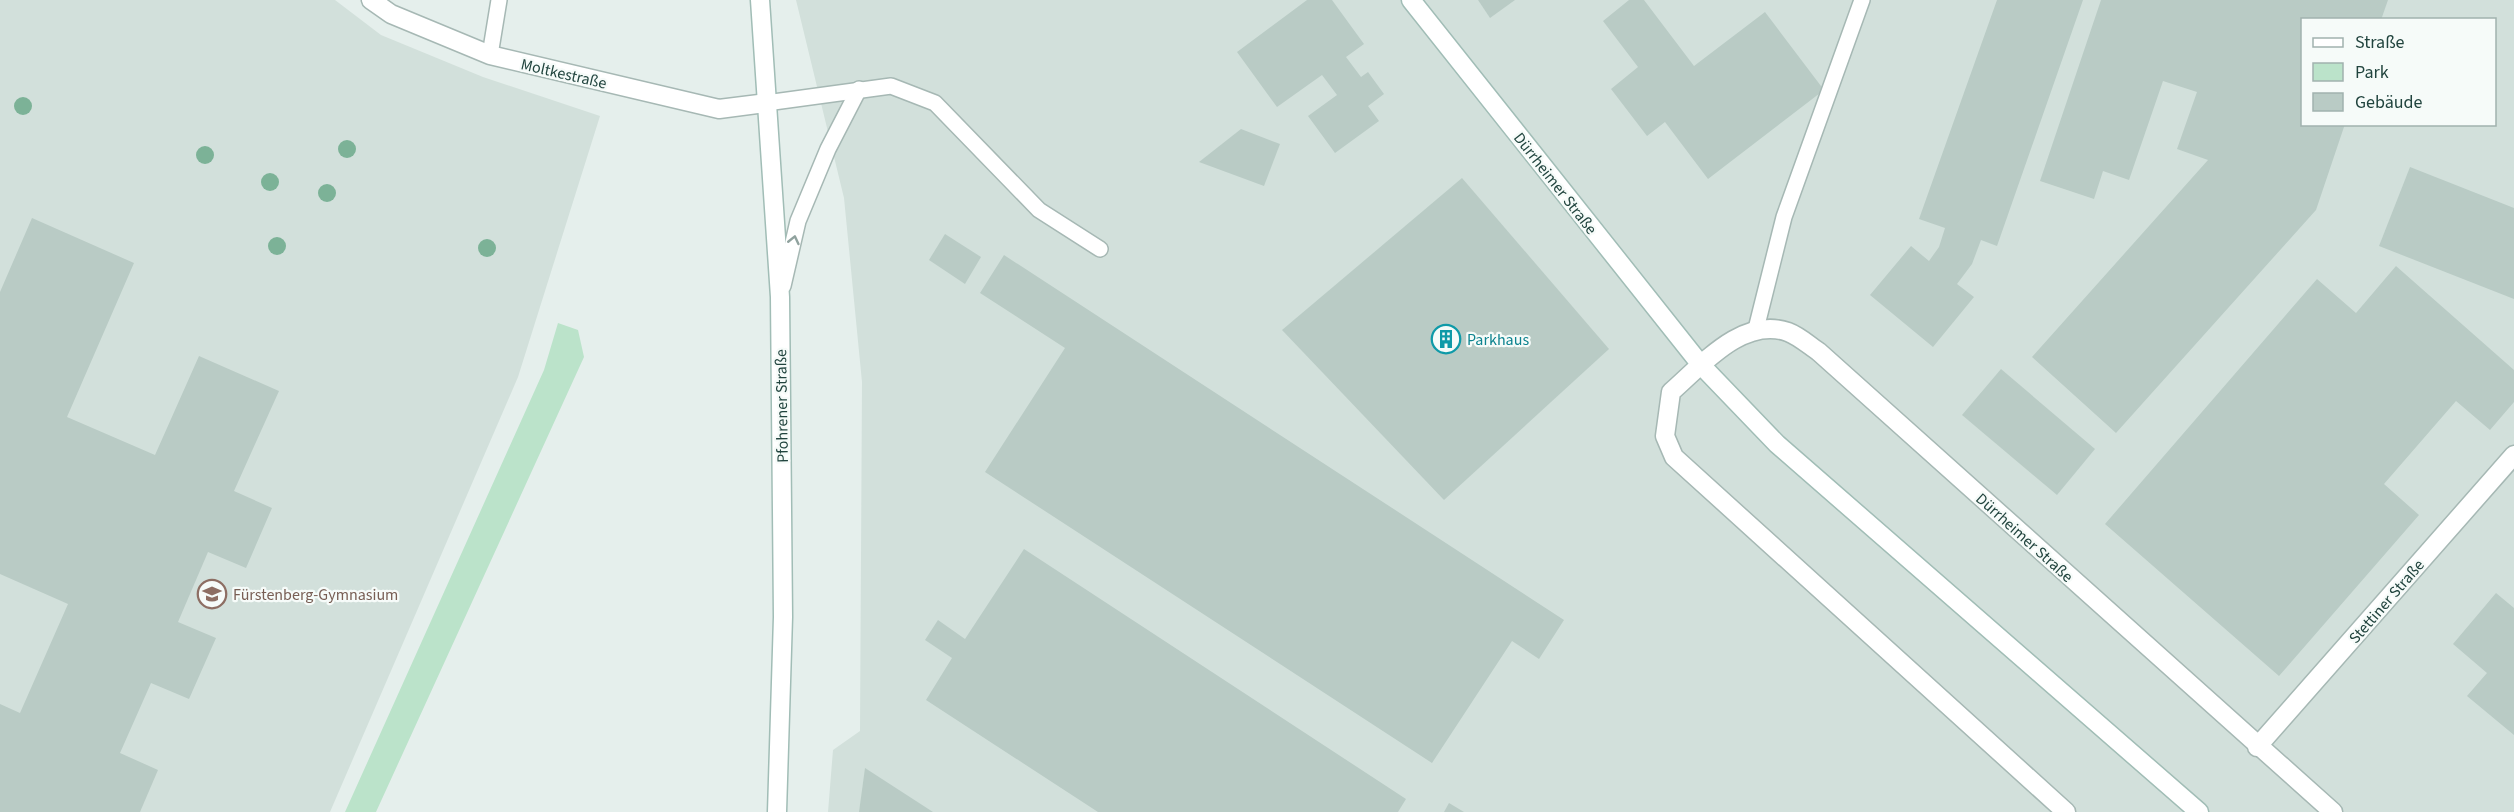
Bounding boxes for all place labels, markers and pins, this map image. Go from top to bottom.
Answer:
building icon: Parkhaus [1430,323,1462,355]
place label: Parkhaus [1467,329,1529,351]
school or university icon: Fürstenberg-Gymnasium [196,578,228,610]
place label: Fürstenberg-Gymnasium [233,584,398,606]

